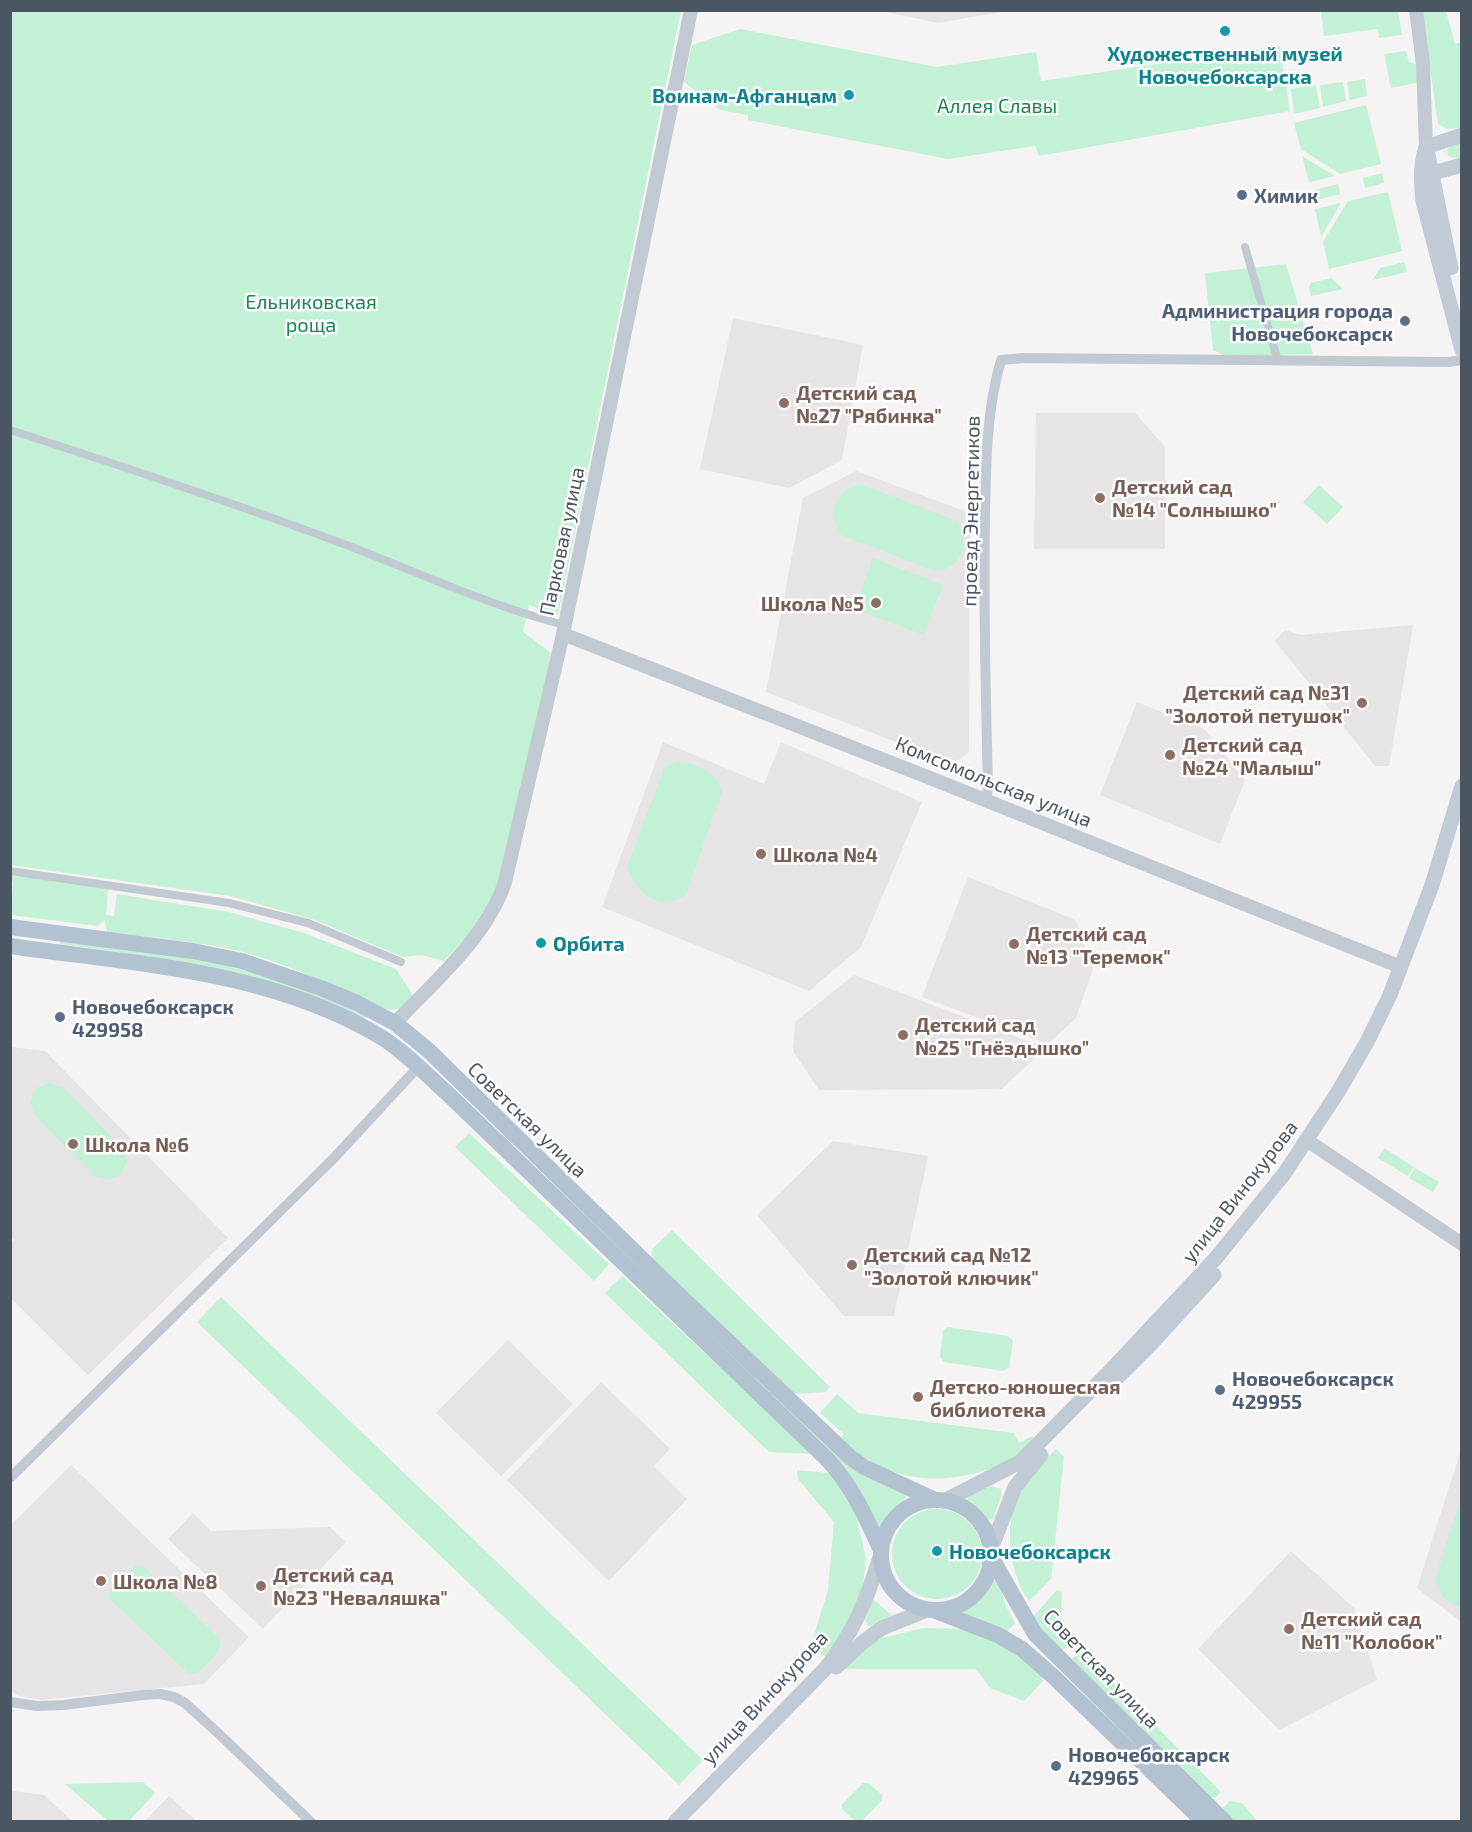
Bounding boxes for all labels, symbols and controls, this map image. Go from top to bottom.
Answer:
marker: Художественный музей Новочебоксарска [1218,24,1232,38]
place label: Художественный музей Новочебоксарска [1107,41,1343,88]
place label: Воинам-Афганцам [652,83,837,107]
marker: Воинам-Афганцам [842,88,856,102]
park label: Аллея Славы [937,93,1057,117]
place label: Химик [1254,183,1318,207]
marker: Химик [1235,188,1249,202]
park label: Ельниковская роща [245,289,377,336]
place label: Администрация города Новочебоксарск [1162,298,1393,345]
marker: Администрация города Новочебоксарск [1398,314,1412,328]
place label: Детский сад №27 "Рябинка" [796,380,942,427]
marker: Детский сад №27 "Рябинка" [777,396,791,410]
street label: проезд Энергетиков [956,415,984,607]
street label: Парковая улица [534,464,589,618]
place label: Детский сад №14 "Солнышко" [1112,474,1277,521]
marker: Детский сад №14 "Солнышко" [1093,491,1107,505]
place label: Школа №5 [761,591,864,615]
marker: Школа №5 [869,596,883,610]
place label: Детский сад №31 "Золотой петушок" [1165,680,1350,727]
marker: Детский сад №31 "Золотой петушок" [1355,696,1369,710]
street label: Комсомольская улица [892,731,1096,832]
place label: Детский сад №24 "Малыш" [1182,732,1321,779]
marker: Детский сад №24 "Малыш" [1163,748,1177,762]
place label: Школа №4 [773,842,878,866]
marker: Школа №4 [754,847,768,861]
place label: Детский сад №13 "Теремок" [1026,921,1171,968]
place label: Орбита [553,931,625,955]
marker: Орбита [534,936,548,950]
marker: Детский сад №13 "Теремок" [1007,937,1021,951]
place label: Новочебоксарск 429958 [72,994,234,1041]
marker: Новочебоксарск 429958 [53,1010,67,1024]
place label: Детский сад №25 "Гнёздышко" [915,1012,1089,1059]
marker: Детский сад №25 "Гнёздышко" [896,1028,910,1042]
street label: Советская улица [463,1056,593,1183]
street label: улица Винокурова [1176,1115,1303,1268]
place label: Школа №6 [85,1132,189,1156]
marker: Школа №6 [66,1137,80,1151]
place label: Детский сад №12 "Золотой ключик" [864,1242,1039,1289]
marker: Детский сад №12 "Золотой ключик" [845,1258,859,1272]
place label: Новочебоксарск 429955 [1232,1366,1394,1413]
place label: Детско-юношеская библиотека [930,1374,1120,1421]
marker: Новочебоксарск 429955 [1213,1383,1227,1397]
marker: Детско-юношеская библиотека [911,1390,925,1404]
place label: Новочебоксарск [949,1539,1111,1563]
marker: Новочебоксарск [930,1544,944,1558]
place label: Детский сад №23 "Неваляшка" [273,1562,448,1609]
place label: Школа №8 [113,1569,218,1593]
marker: Школа №8 [94,1574,108,1588]
marker: Детский сад №23 "Неваляшка" [254,1579,268,1593]
street label: Советская улица [1038,1603,1165,1733]
place label: Детский сад №11 "Колобок" [1301,1606,1442,1653]
marker: Детский сад №11 "Колобок" [1282,1622,1296,1636]
street label: улица Винокурова [696,1625,833,1770]
place label: Новочебоксарск 429965 [1068,1742,1230,1789]
marker: Новочебоксарск 429965 [1049,1759,1063,1773]

